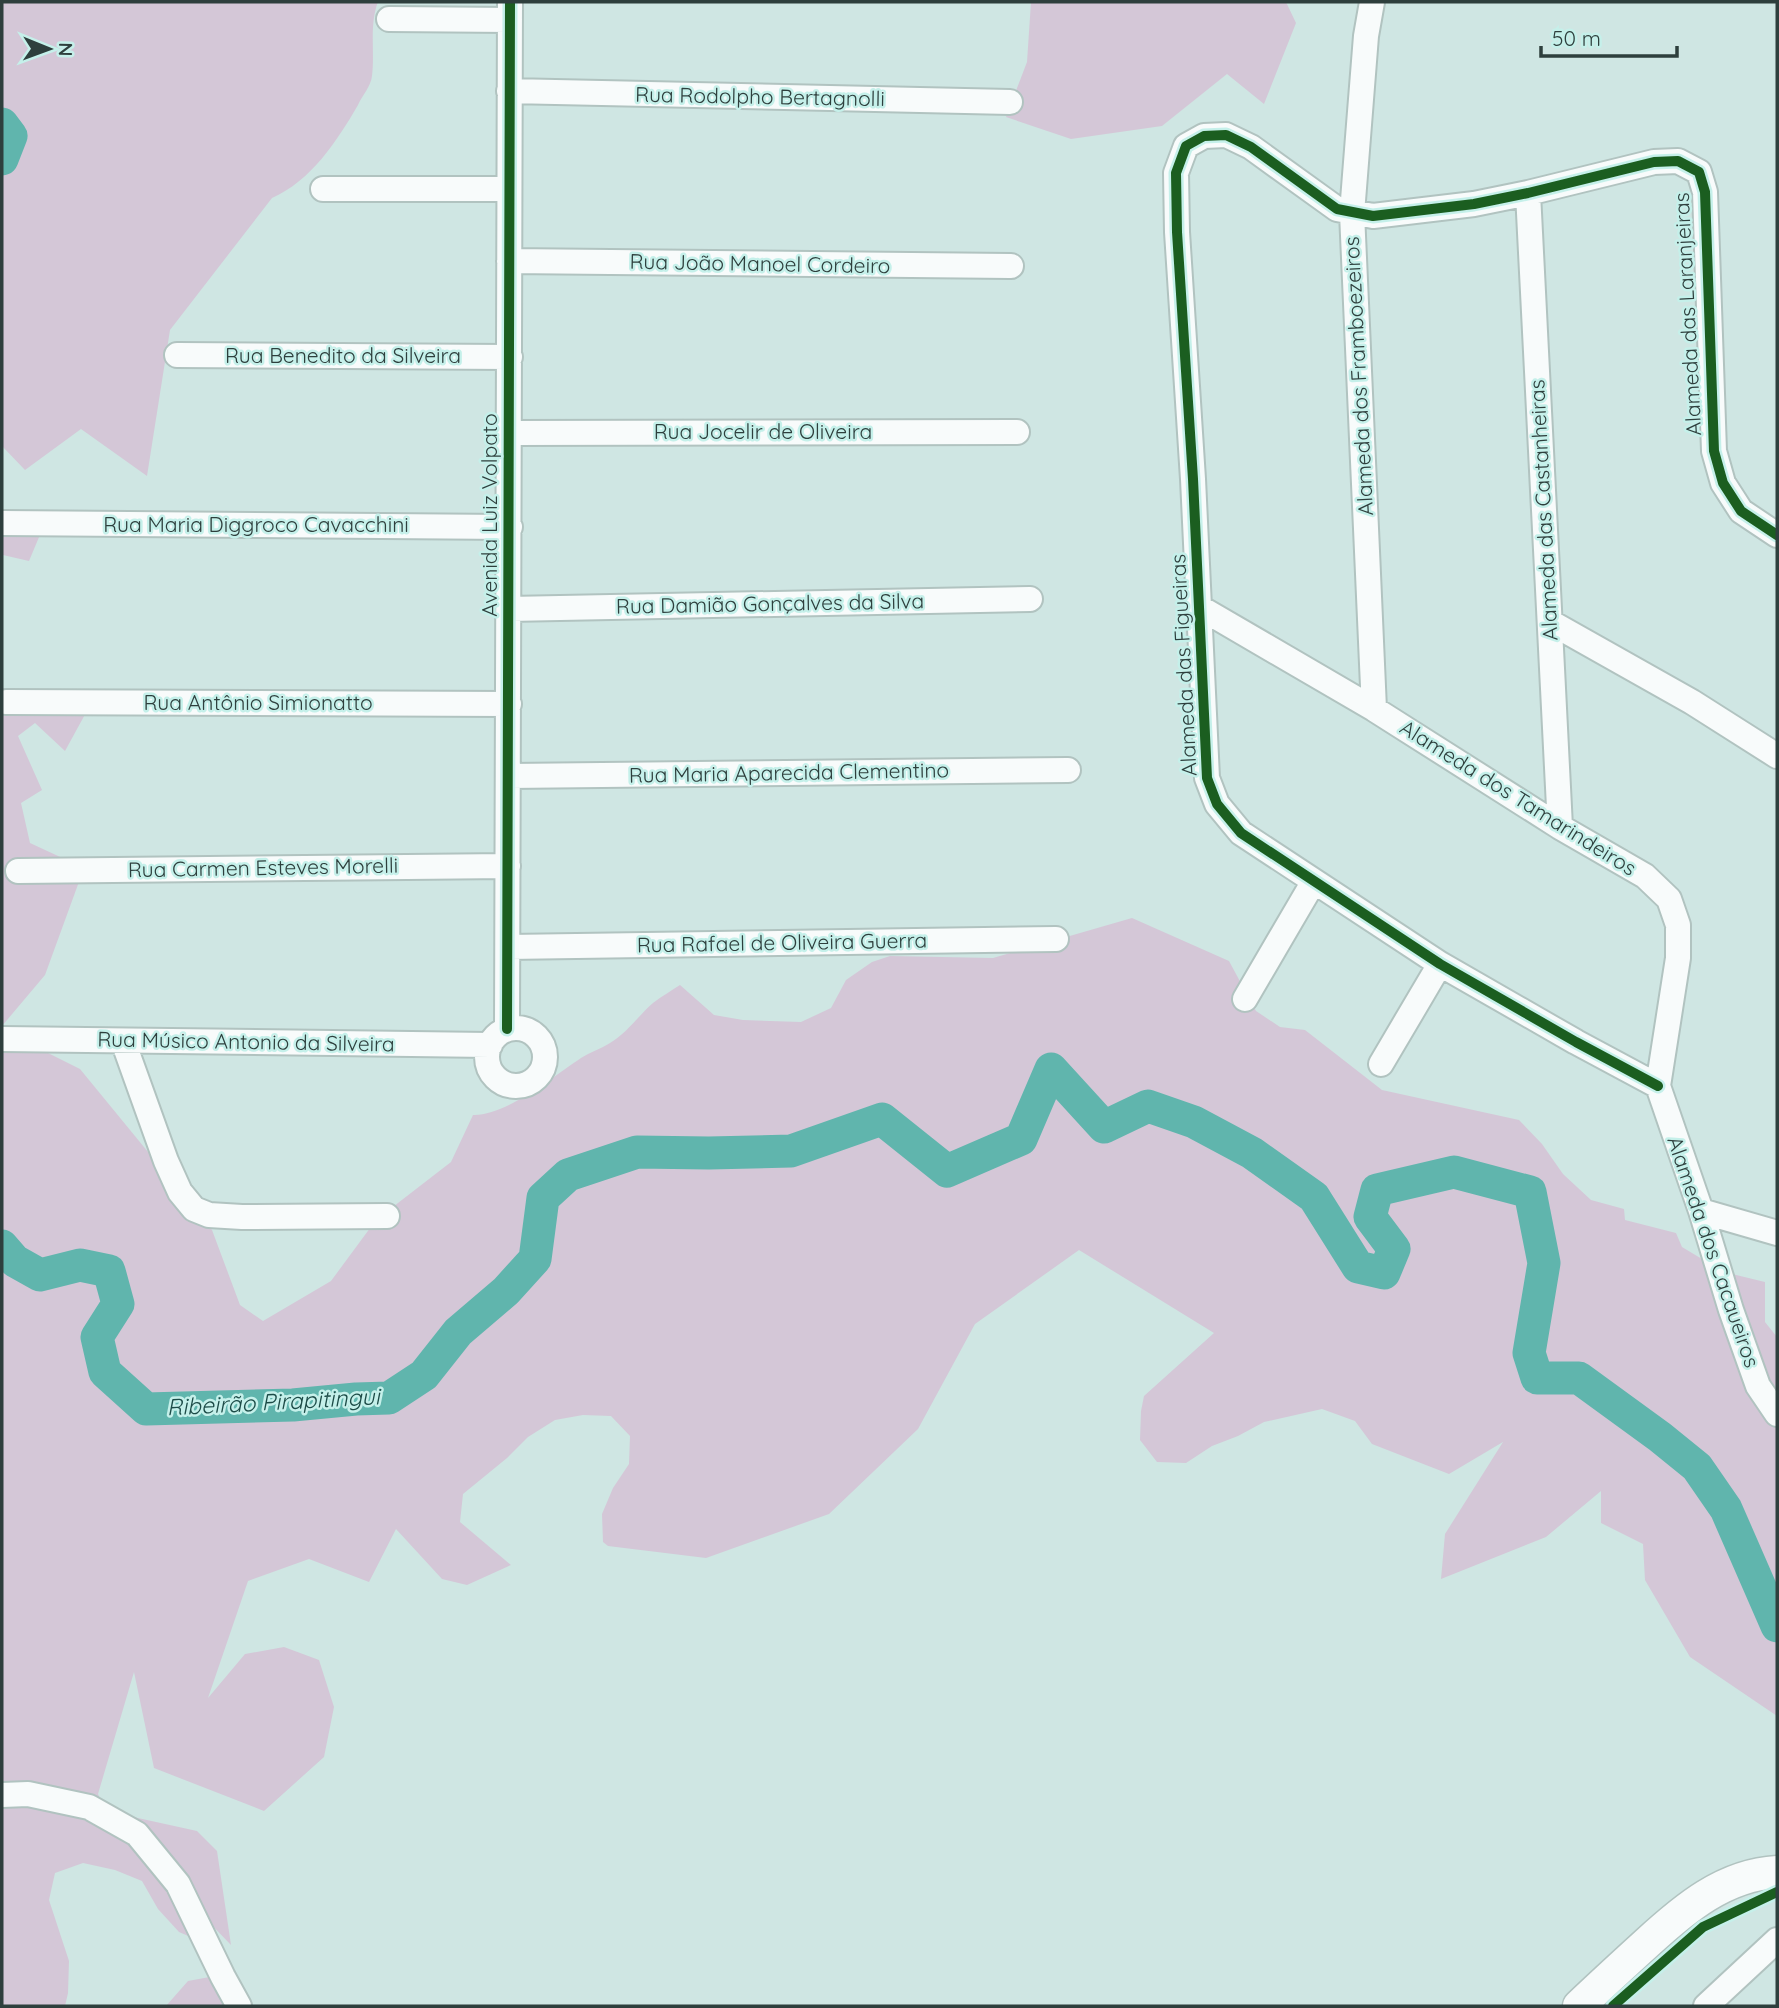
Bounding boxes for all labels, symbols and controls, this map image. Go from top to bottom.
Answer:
north arrow [14,14,84,84]
scale bar [1541,14,1678,58]
text: 50 m [1552,25,1601,51]
text: N [54,42,78,56]
street label: Rua Rodolpho Bertagnolli [635,81,885,111]
street label: Alameda das Laranjeiras [1668,192,1706,436]
street label: Alameda dos Framboezeiros [1338,236,1378,516]
street label: Rua João Manoel Cordeiro [629,248,891,278]
street label: Rua Benedito da Silveira [225,342,461,368]
street label: Alameda das Castanheiras [1523,379,1563,641]
street label: Avenida Luiz Volpato [476,413,502,617]
street label: Rua Jocelir de Oliveira [654,418,872,444]
street label: Rua Maria Diggroco Cavacchini [103,511,409,537]
street label: Alameda das Figueiras [1164,553,1202,777]
street label: Rua Damião Gonçalves da Silva [616,587,924,619]
street label: Rua Antônio Simionatto [143,689,373,715]
street label: Alameda dos Tamarindeiros [1396,714,1641,881]
street label: Rua Maria Aparecida Clementino [629,756,949,788]
street label: Rua Carmen Esteves Morelli [128,852,398,882]
street label: Rua Rafael de Oliveira Guerra [637,926,927,958]
street label: Rua Músico Antonio da Silveira [97,1025,395,1057]
street label: Alameda dos Cacaueiros [1662,1133,1766,1371]
water label: Ribeirão Pirapitingui [166,1381,383,1422]

